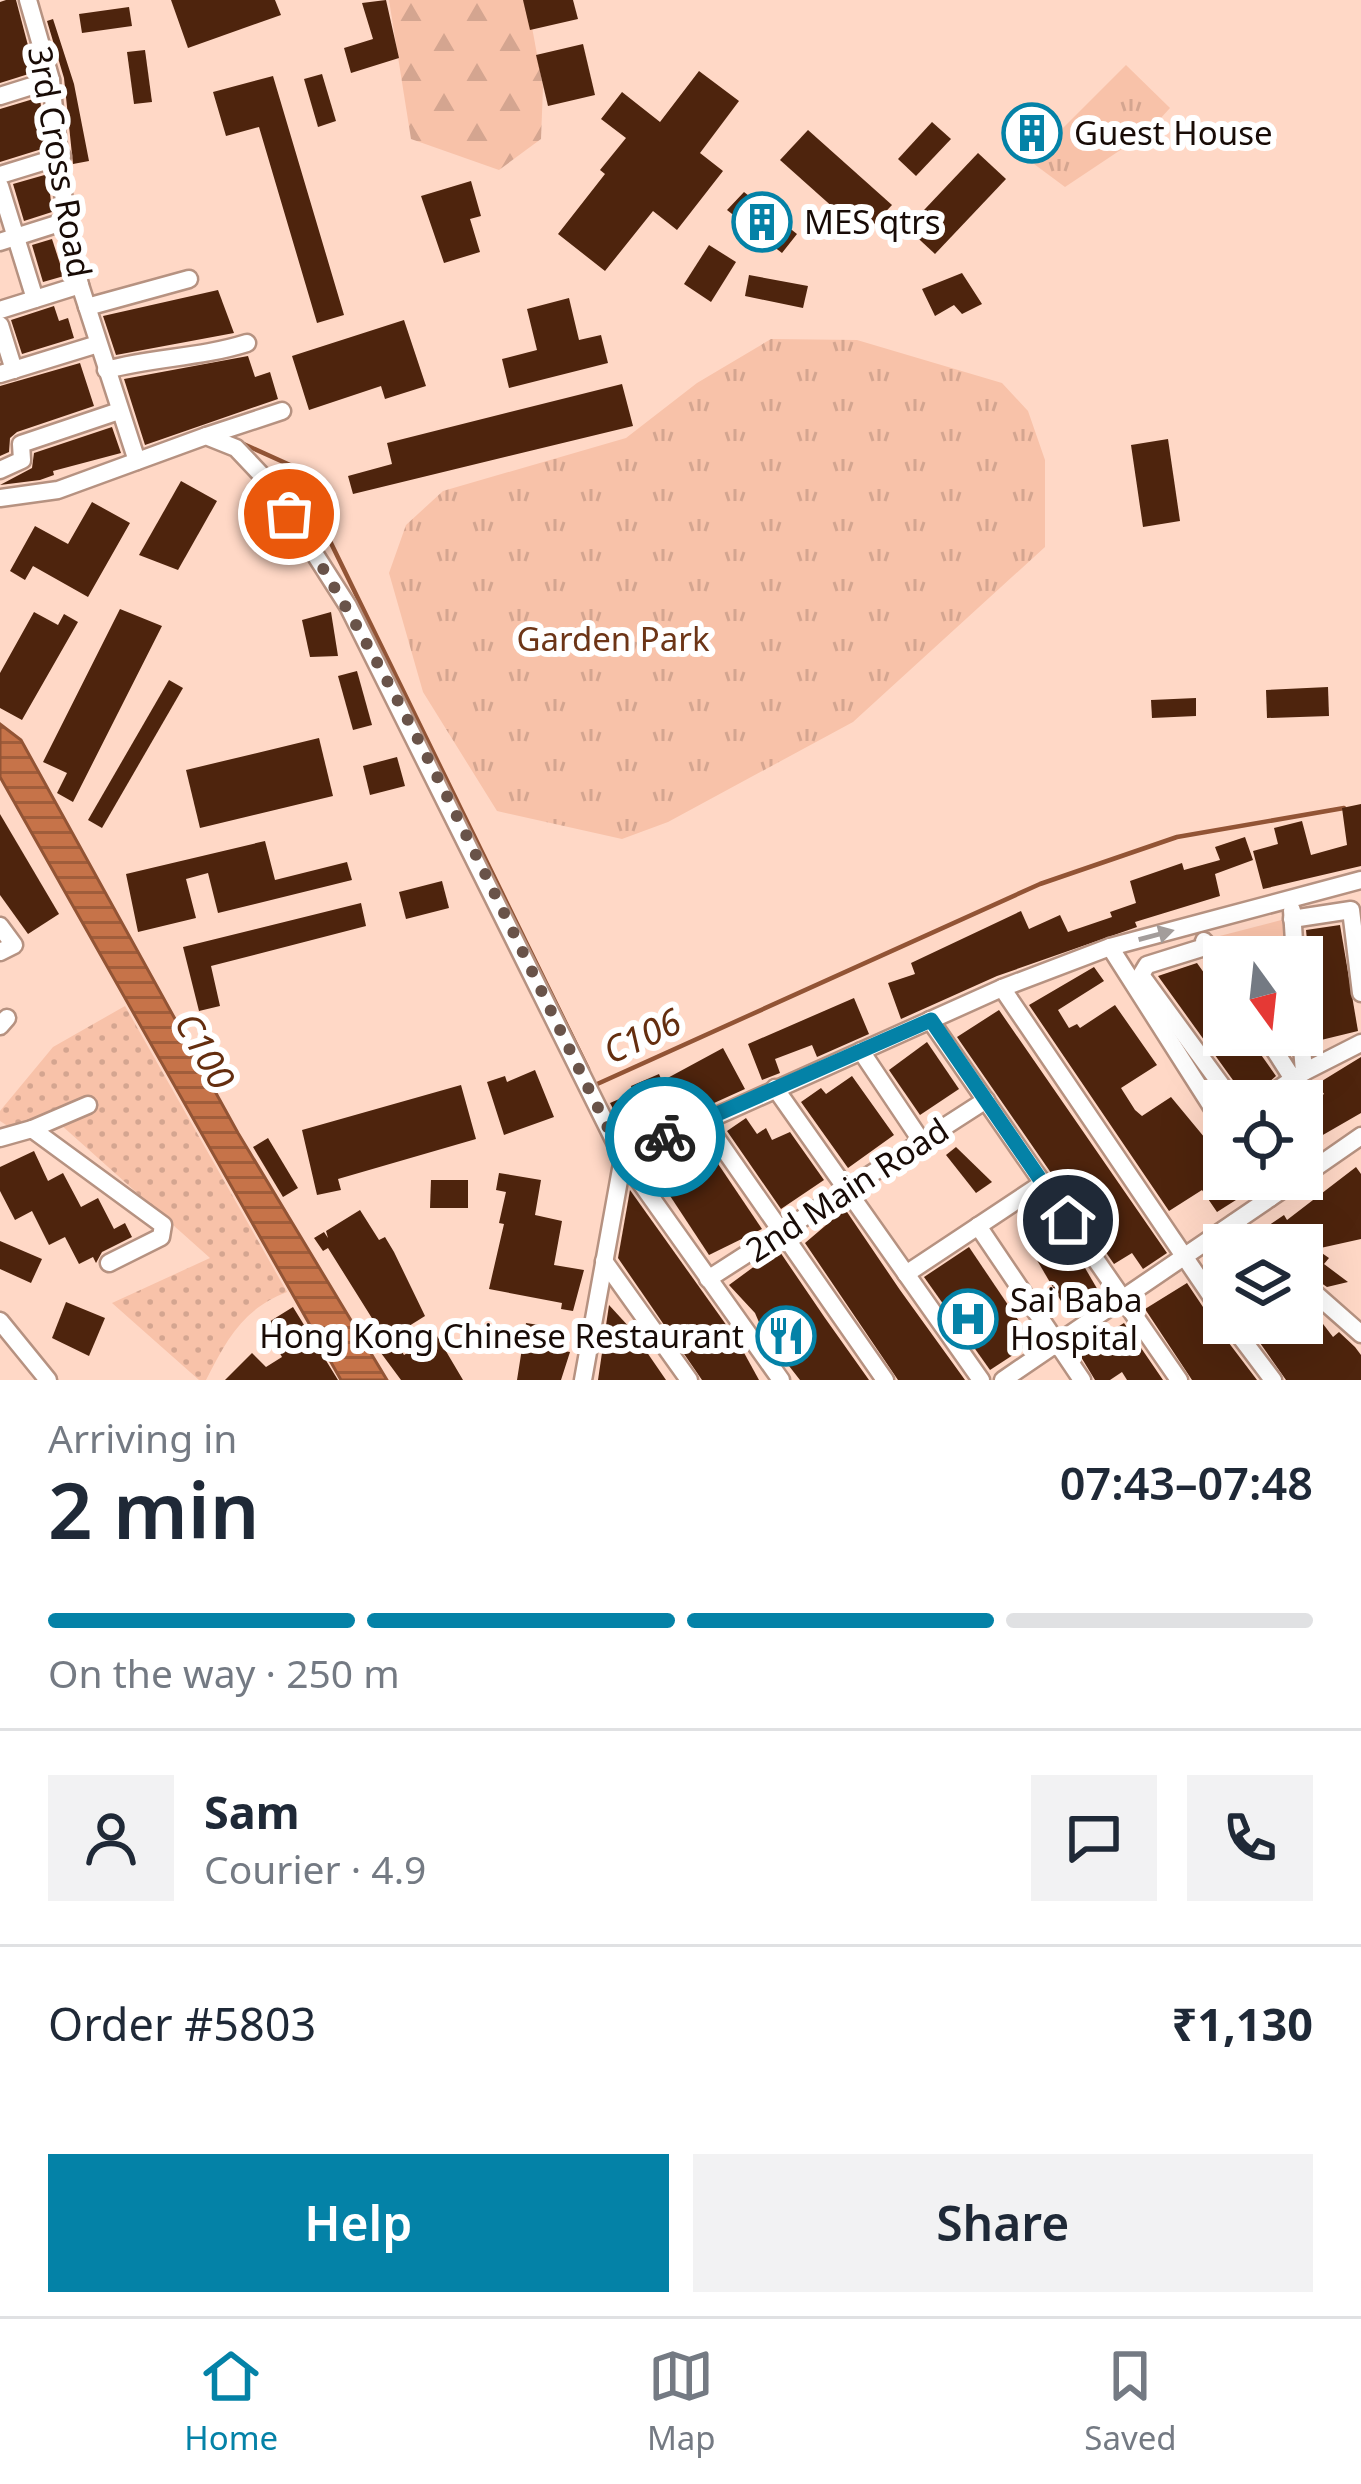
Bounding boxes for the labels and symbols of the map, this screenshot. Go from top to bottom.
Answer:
street label: 3rd Cross Road [18,43,103,281]
building icon: Guest House [1001,102,1063,164]
place label: Guest House [1074,110,1273,155]
building icon: MES qtrs [731,191,793,253]
place label: MES qtrs [804,199,941,244]
pin [238,463,340,565]
park label: Garden Park [516,616,710,661]
one-way arrow [1138,925,1175,944]
north arrow [1203,936,1323,1056]
water label: C106 [595,996,689,1075]
water label: C100 [164,1004,247,1098]
courier [605,1077,725,1197]
street label: 2nd Main Road [737,1107,957,1272]
pin [1017,1169,1119,1271]
place label: Sai Baba Hospital [1010,1277,1143,1360]
hospital icon: Sai Baba Hospital [937,1288,999,1350]
restaurant icon: Hong Kong Chinese Restaurant [755,1305,817,1367]
place label: Hong Kong Chinese Restaurant [259,1313,744,1358]

